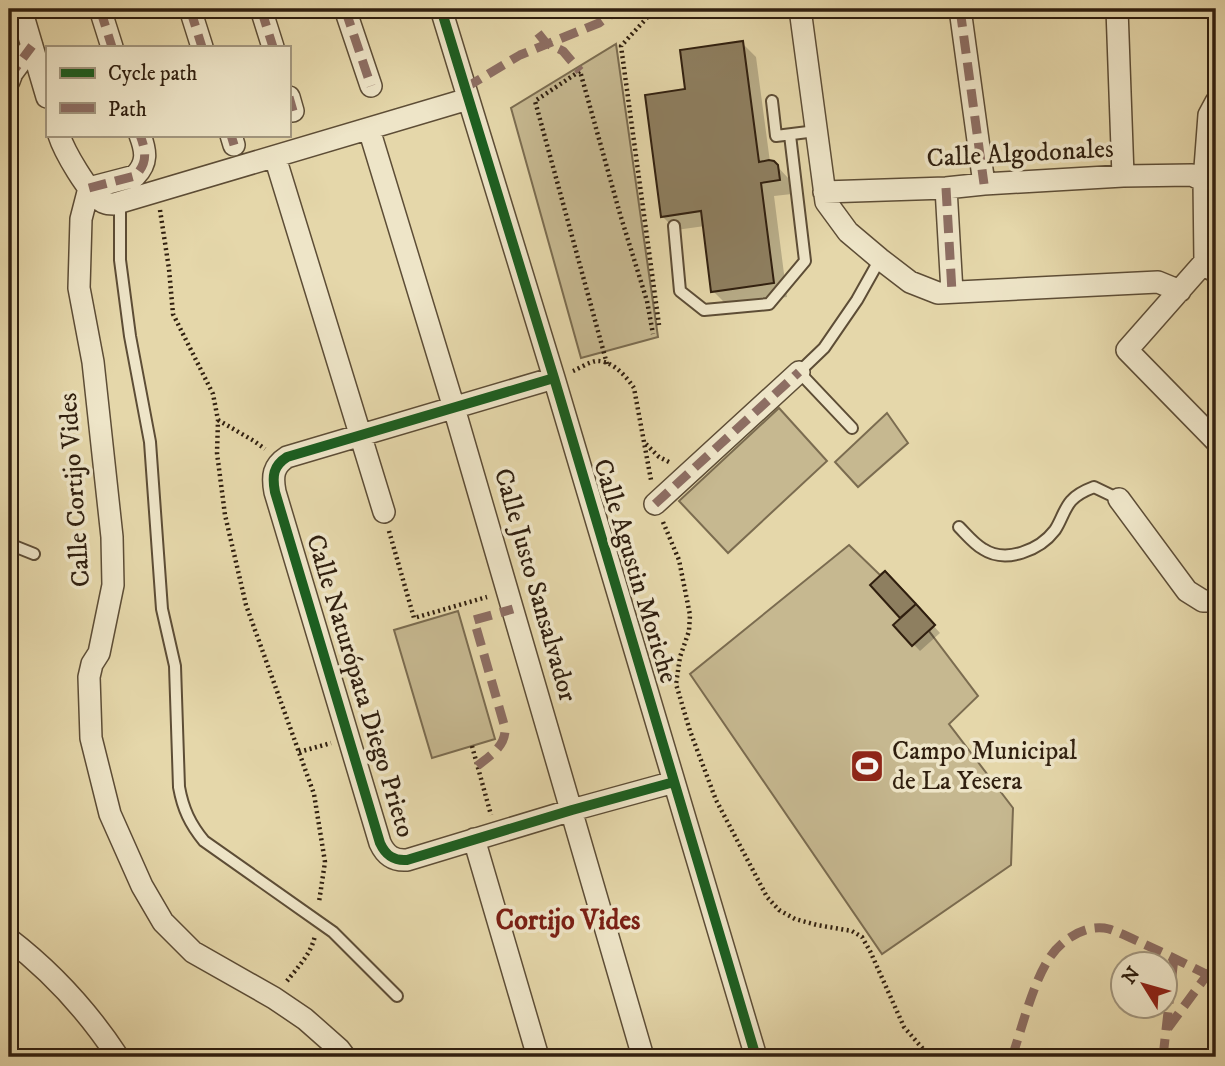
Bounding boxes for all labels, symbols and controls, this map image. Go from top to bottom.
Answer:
legend [46,46,290,136]
text: Cycle path [108,61,197,87]
text: Path [108,97,147,123]
street label: Calle Algodonales [926,133,1114,175]
street label: Calle Cortijo Vides [52,392,98,588]
street label: Calle Agustin Moriche [585,455,685,687]
street label: Calle Justo Sansalvador [486,465,584,706]
street label: Calle Naturópata Diego Prieto [298,530,422,842]
place label: Campo Municipal de La Yesera [892,735,1077,798]
sports icon: Campo Municipal de La Yesera [848,747,886,785]
district label: Cortijo Vides [496,903,641,938]
north arrow [1110,950,1180,1020]
text: N [1118,962,1146,989]

